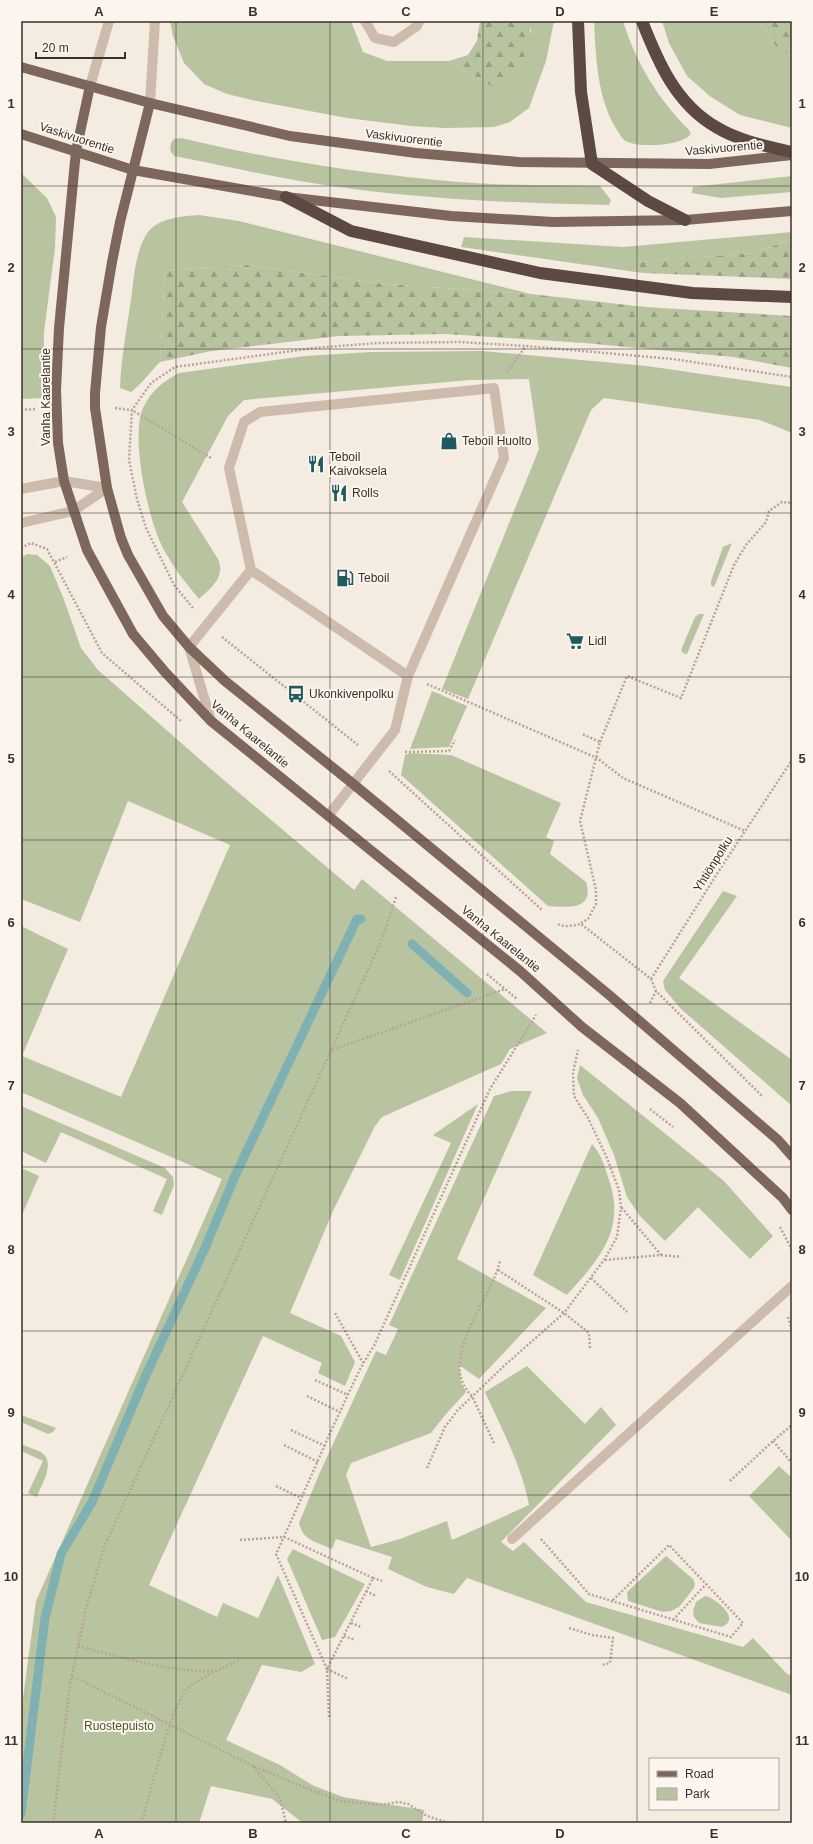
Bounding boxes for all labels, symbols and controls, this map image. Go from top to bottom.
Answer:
text: A [94,4,104,19]
text: B [248,4,258,19]
text: C [401,4,411,19]
text: D [555,4,565,19]
text: E [710,4,719,19]
scale bar [36,34,125,60]
text: 20 m [42,41,69,55]
text: 1 [7,96,15,111]
text: 1 [798,96,806,111]
street label: Vaskivuorentie [38,119,116,157]
street label: Vaskivuorentie [365,126,444,150]
street label: Vaskivuorentie [685,138,764,158]
text: 2 [7,260,15,275]
text: 2 [798,260,806,275]
street label: Vanha Kaarelantie [39,348,53,446]
text: 3 [7,424,15,439]
text: 3 [798,424,806,439]
shop icon: Teboil Huolto [439,431,459,451]
place label: Teboil Huolto [462,434,532,448]
place label: Teboil Kaivoksela [329,450,387,478]
restaurant icon: Teboil Kaivoksela [306,454,326,474]
restaurant icon: Rolls [329,483,349,503]
place label: Rolls [352,486,379,500]
fuel station icon: Teboil [335,568,355,588]
place label: Teboil [358,571,389,585]
text: 4 [7,587,15,602]
text: 4 [798,587,806,602]
supermarket icon: Lidl [565,631,585,651]
place label: Lidl [588,634,607,648]
bus stop icon: Ukonkivenpolku [286,684,306,704]
place label: Ukonkivenpolku [309,687,394,701]
street label: Vanha Kaarelantie [208,697,292,771]
text: 5 [7,751,15,766]
text: 5 [798,751,806,766]
street label: Yhtiönpolku [690,834,736,894]
street label: Vanha Kaarelantie [459,903,544,975]
text: 6 [7,915,15,930]
text: 6 [798,915,806,930]
text: 7 [7,1078,15,1093]
text: 7 [798,1078,806,1093]
text: 8 [7,1242,15,1257]
text: 8 [798,1242,806,1257]
text: 9 [7,1405,15,1420]
text: 9 [798,1405,806,1420]
text: 10 [4,1569,18,1584]
text: 10 [795,1569,809,1584]
park label: Ruostepuisto [84,1719,154,1733]
text: 11 [4,1733,18,1748]
text: 11 [795,1733,809,1748]
legend [649,1758,779,1810]
text: Road [685,1767,714,1781]
text: Park [685,1787,711,1801]
text: A [94,1826,104,1841]
text: B [248,1826,258,1841]
text: C [401,1826,411,1841]
text: D [555,1826,565,1841]
text: E [710,1826,719,1841]

